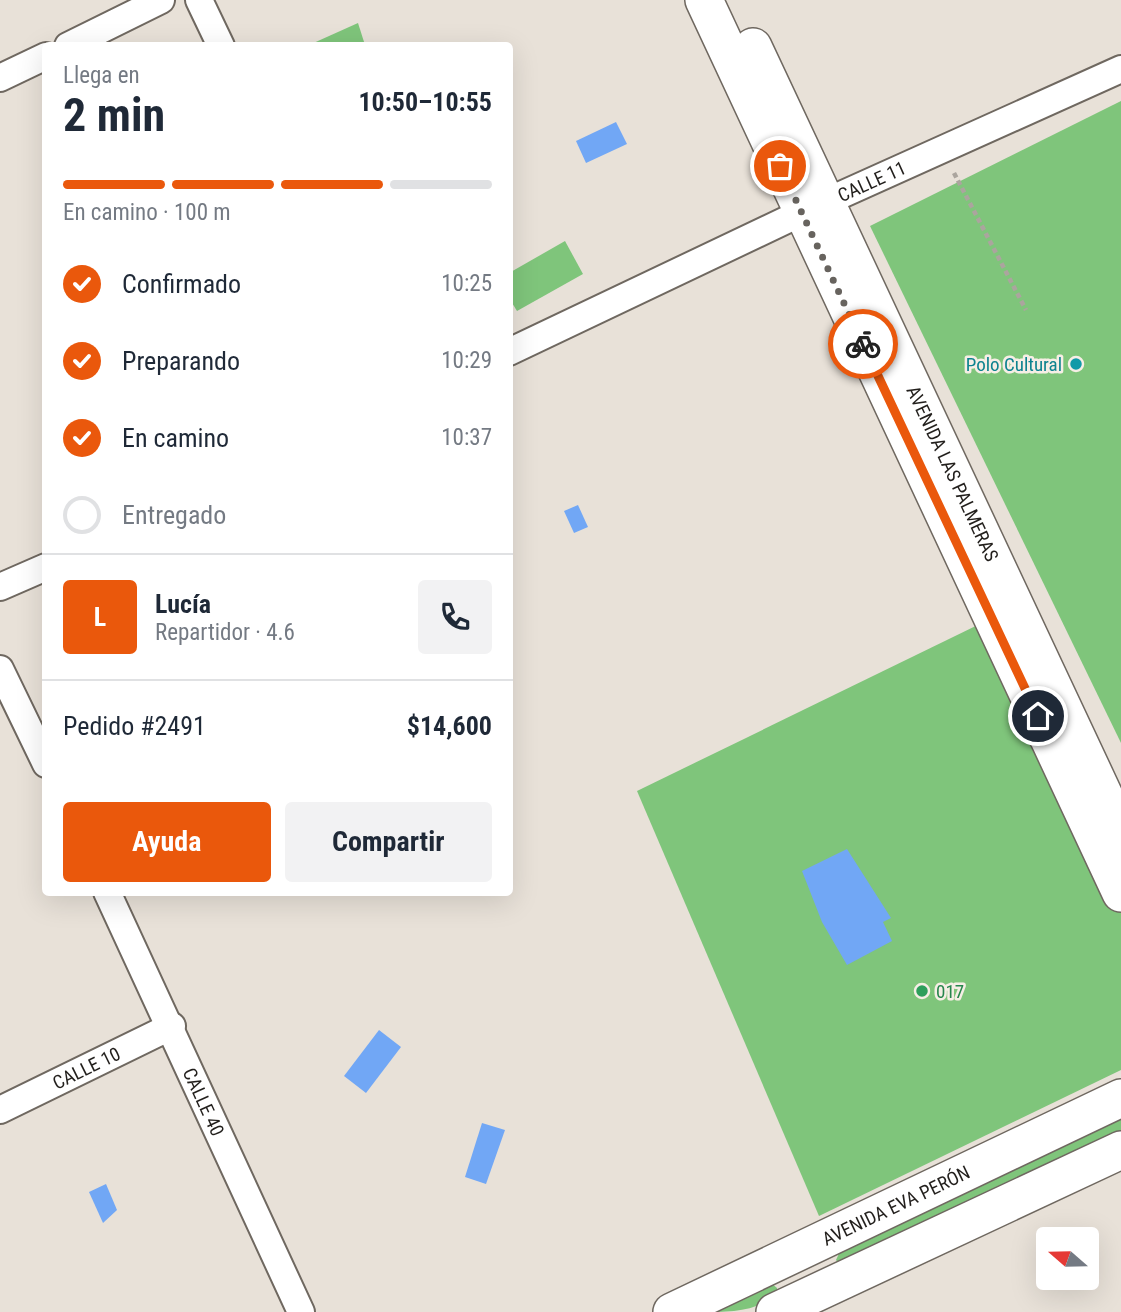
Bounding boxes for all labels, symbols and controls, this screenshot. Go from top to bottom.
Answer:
text: Llega en [63,62,140,89]
text: 10:50–10:55 [358,87,492,117]
text: 2 min [63,88,165,142]
pin [750,136,810,196]
icon: bag [761,147,799,185]
street label: CALLE 11 [834,156,910,207]
text: En camino · 100 m [63,199,231,226]
icon: check [63,265,101,303]
text: Confirmado [122,269,241,299]
text: 10:25 [441,270,492,297]
courier [828,309,898,379]
icon: bike [844,325,882,363]
icon: check [63,342,101,380]
text: Preparando [122,346,240,376]
text: 10:29 [441,347,492,374]
place label: Polo Cultural [966,353,1062,376]
marker: Polo Cultural [1068,356,1084,372]
street label: AVENIDA LAS PALMERAS [902,382,1004,565]
icon: check [63,419,101,457]
text: En camino [122,423,229,453]
text: 10:37 [441,424,492,451]
text: Entregado [122,500,226,530]
button: phone [418,580,492,654]
text: Lucía [155,589,211,619]
text: L [94,602,106,632]
text: Repartidor · 4.6 [155,619,295,646]
pin [1008,686,1068,746]
icon: home [1019,697,1057,735]
text: Pedido #2491 [63,711,206,741]
text: $14,600 [407,711,492,741]
button: Ayuda [63,802,271,882]
button: Compartir [285,802,492,882]
place label: 017 [936,980,964,1003]
marker: 017 [914,983,930,999]
street label: CALLE 10 [49,1042,124,1094]
street label: CALLE 40 [178,1064,229,1139]
street label: AVENIDA EVA PERÓN [818,1160,973,1250]
north arrow [1036,1227,1099,1290]
map controls [1036,1227,1099,1290]

